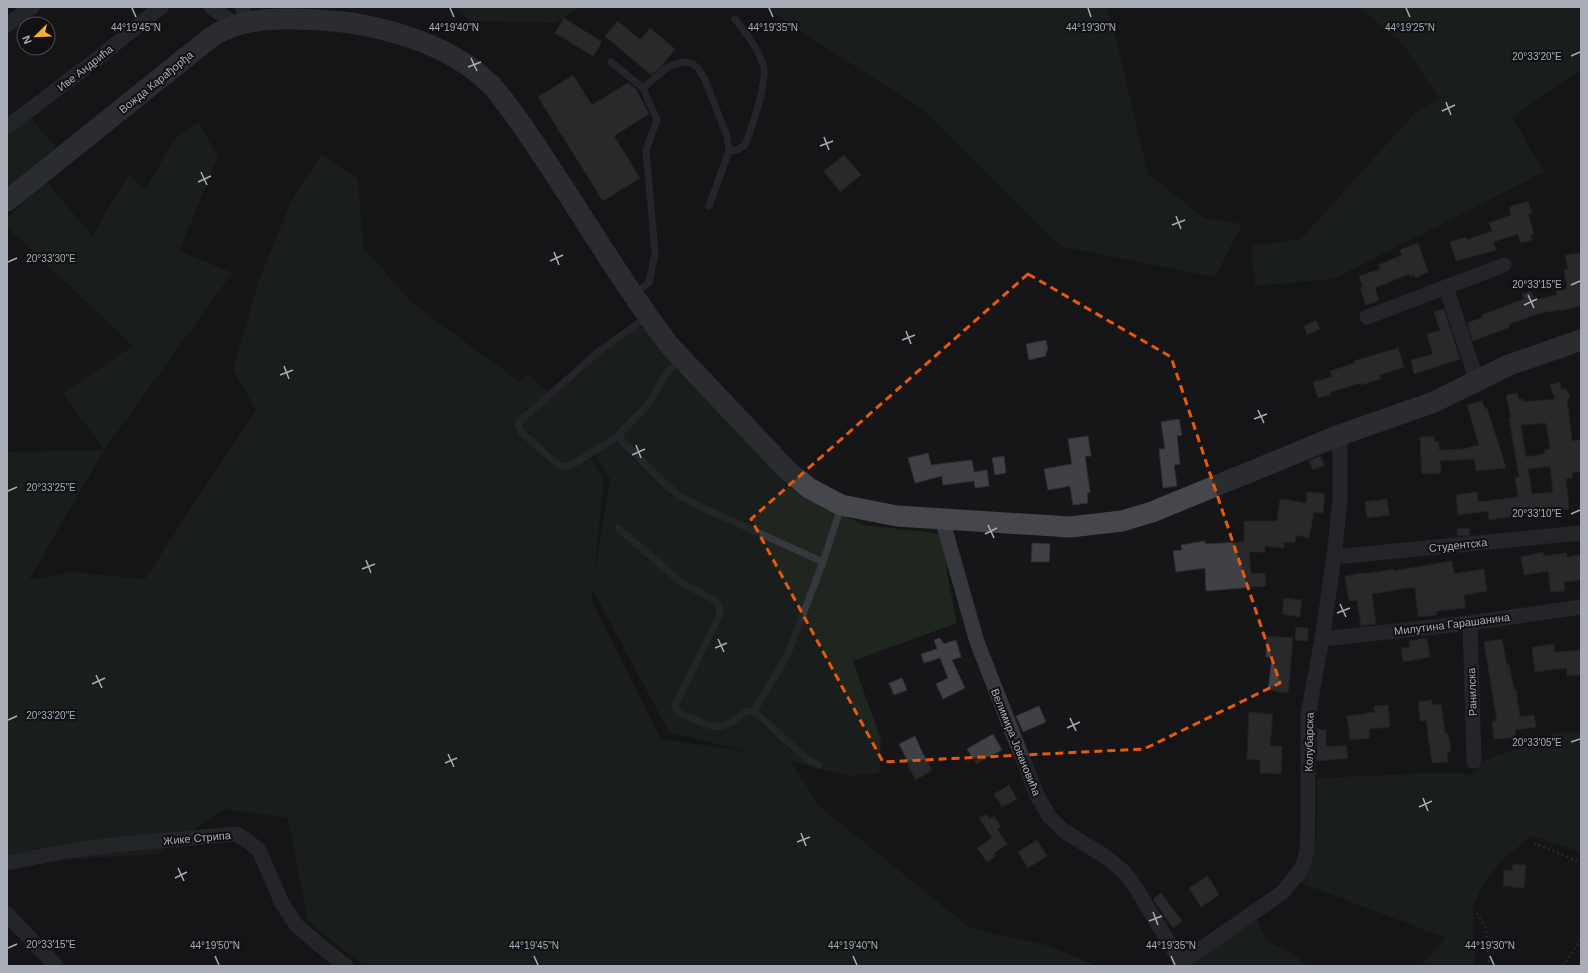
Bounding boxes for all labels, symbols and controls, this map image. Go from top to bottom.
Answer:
north arrow [16,16,56,56]
text: 44°19'45"N [111,22,161,33]
text: 44°19'40"N [429,22,479,33]
text: 44°19'35"N [748,22,798,33]
text: 44°19'30"N [1066,22,1116,33]
text: 44°19'25"N [1385,22,1435,33]
text: N [20,34,34,46]
street label: Иве Андрића [55,42,116,93]
street label: Вожда Карађорђа [117,48,196,115]
text: 20°33'20"E [1512,51,1562,62]
text: 20°33'30"E [26,253,76,264]
text: 20°33'15"E [1512,279,1562,290]
text: 20°33'25"E [26,482,76,493]
text: 20°33'10"E [1512,508,1562,519]
street label: Студентска [1428,536,1489,554]
street label: Милутина Гарашанина [1393,611,1512,637]
street label: Ранилска [1465,667,1479,716]
street label: Велимира Јовановића [989,687,1043,798]
text: 20°33'20"E [26,710,76,721]
street label: Колубарска [1302,711,1316,772]
text: 20°33'05"E [1512,737,1562,748]
street label: Жике Стрипа [163,829,232,847]
text: 20°33'15"E [26,939,76,950]
text: 44°19'50"N [190,940,240,951]
text: 44°19'45"N [509,940,559,951]
text: 44°19'40"N [828,940,878,951]
text: 44°19'35"N [1146,940,1196,951]
text: 44°19'30"N [1465,940,1515,951]

